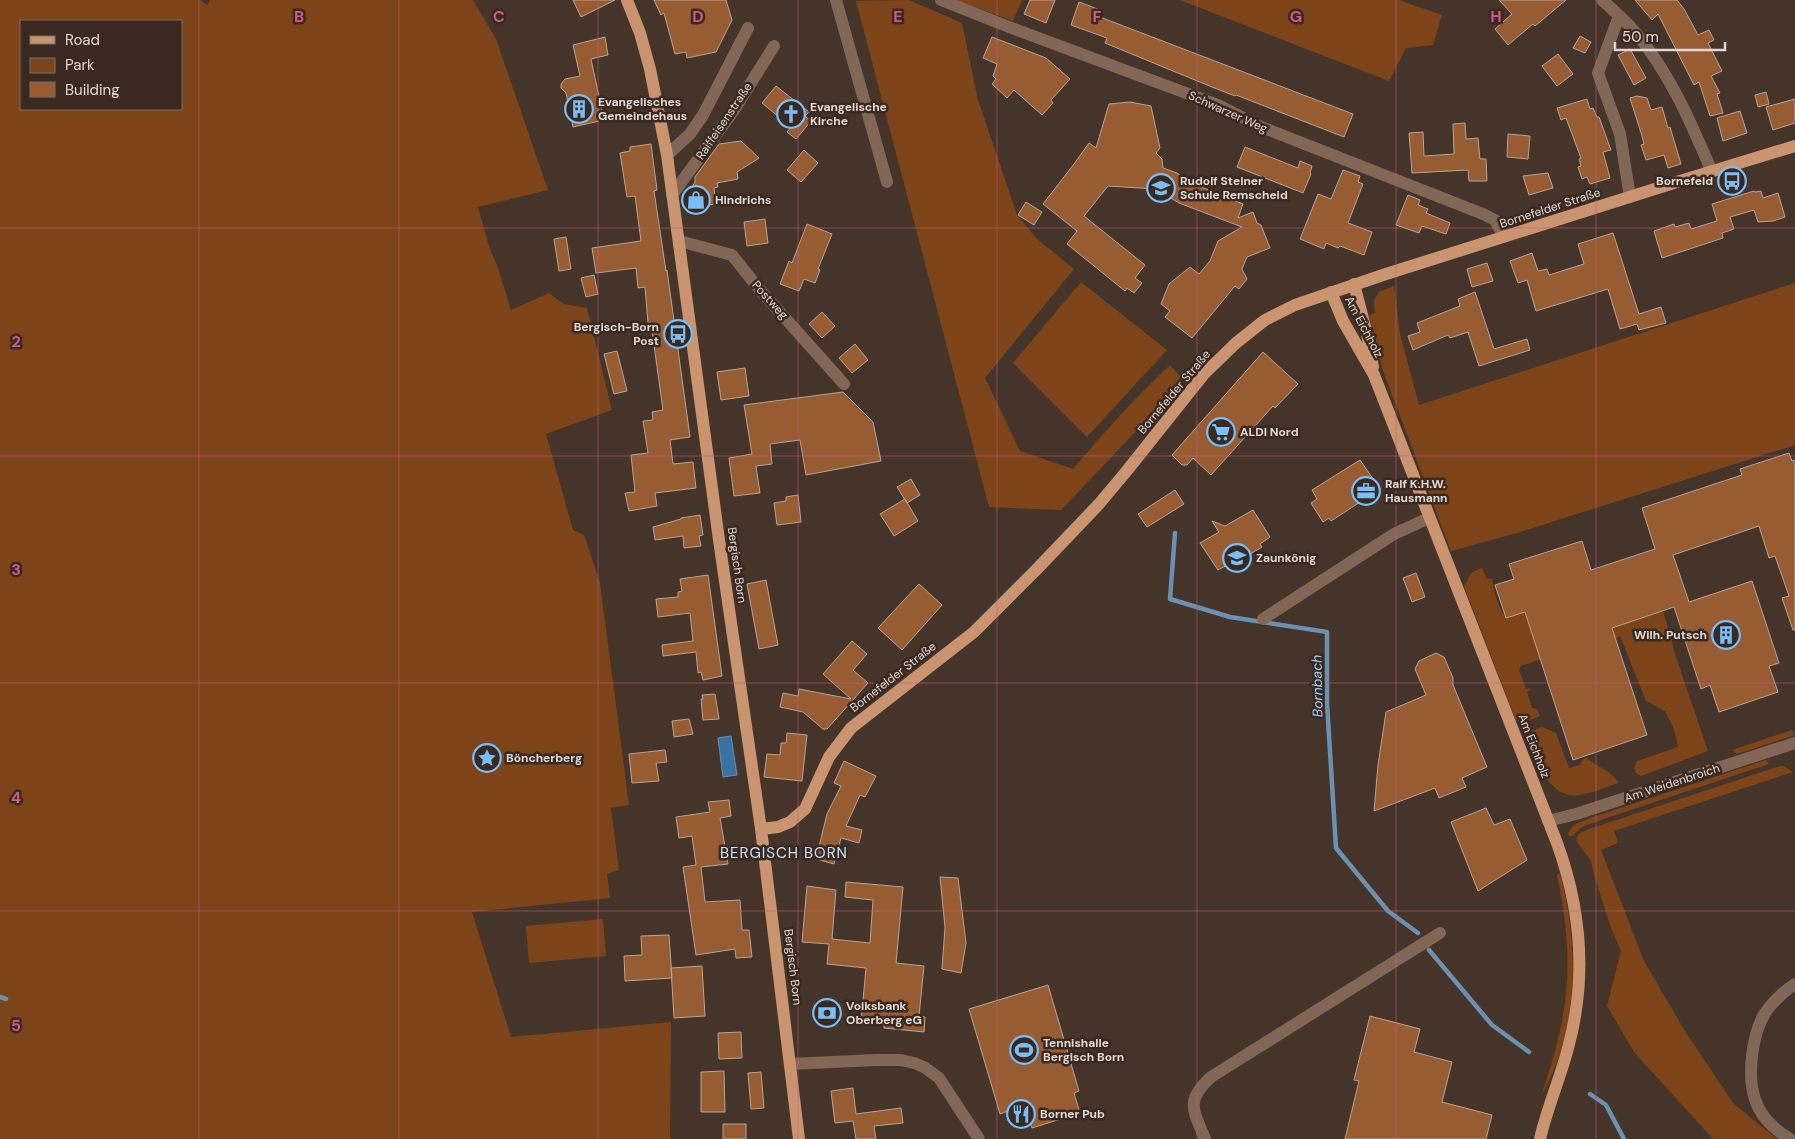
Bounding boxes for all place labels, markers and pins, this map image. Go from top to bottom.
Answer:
building icon: Evangelisches Gemeindehaus [564,94,594,124]
place label: Evangelisches Gemeindehaus [598,94,687,124]
church icon: Evangelische Kirche [776,99,806,129]
place label: Evangelische Kirche [810,99,887,129]
bus stop icon: Bornefeld [1717,166,1747,196]
school or university icon: Rudolf Steiner Schule Remscheid [1146,173,1176,203]
place label: Rudolf Steiner Schule Remscheid [1180,173,1288,203]
place label: Bornefeld [1656,173,1713,189]
shop icon: Hindrichs [681,185,711,215]
place label: Hindrichs [715,192,771,208]
place label: Bergisch-Born Post [574,319,659,349]
bus stop icon: Bergisch-Born Post [663,319,693,349]
supermarket icon: ALDI Nord [1206,417,1236,447]
place label: ALDI Nord [1240,424,1299,440]
office icon: Ralf K.H.W. Hausmann [1351,476,1381,506]
place label: Ralf K.H.W. Hausmann [1385,476,1448,506]
school or university icon: Zaunkönig [1222,543,1252,573]
place label: Zaunkönig [1256,550,1316,566]
building icon: Wilh. Putsch [1711,620,1741,650]
place label: Wilh. Putsch [1634,627,1707,643]
place icon: Böncherberg [472,743,502,773]
place label: Böncherberg [506,750,582,766]
bank icon: Volksbank Oberberg eG [812,998,842,1028]
place label: Volksbank Oberberg eG [846,998,922,1028]
sports icon: Tennishalle Bergisch Born [1009,1035,1039,1065]
place label: Tennishalle Bergisch Born [1043,1035,1124,1065]
restaurant icon: Borner Pub [1006,1099,1036,1129]
place label: Borner Pub [1040,1106,1105,1122]

